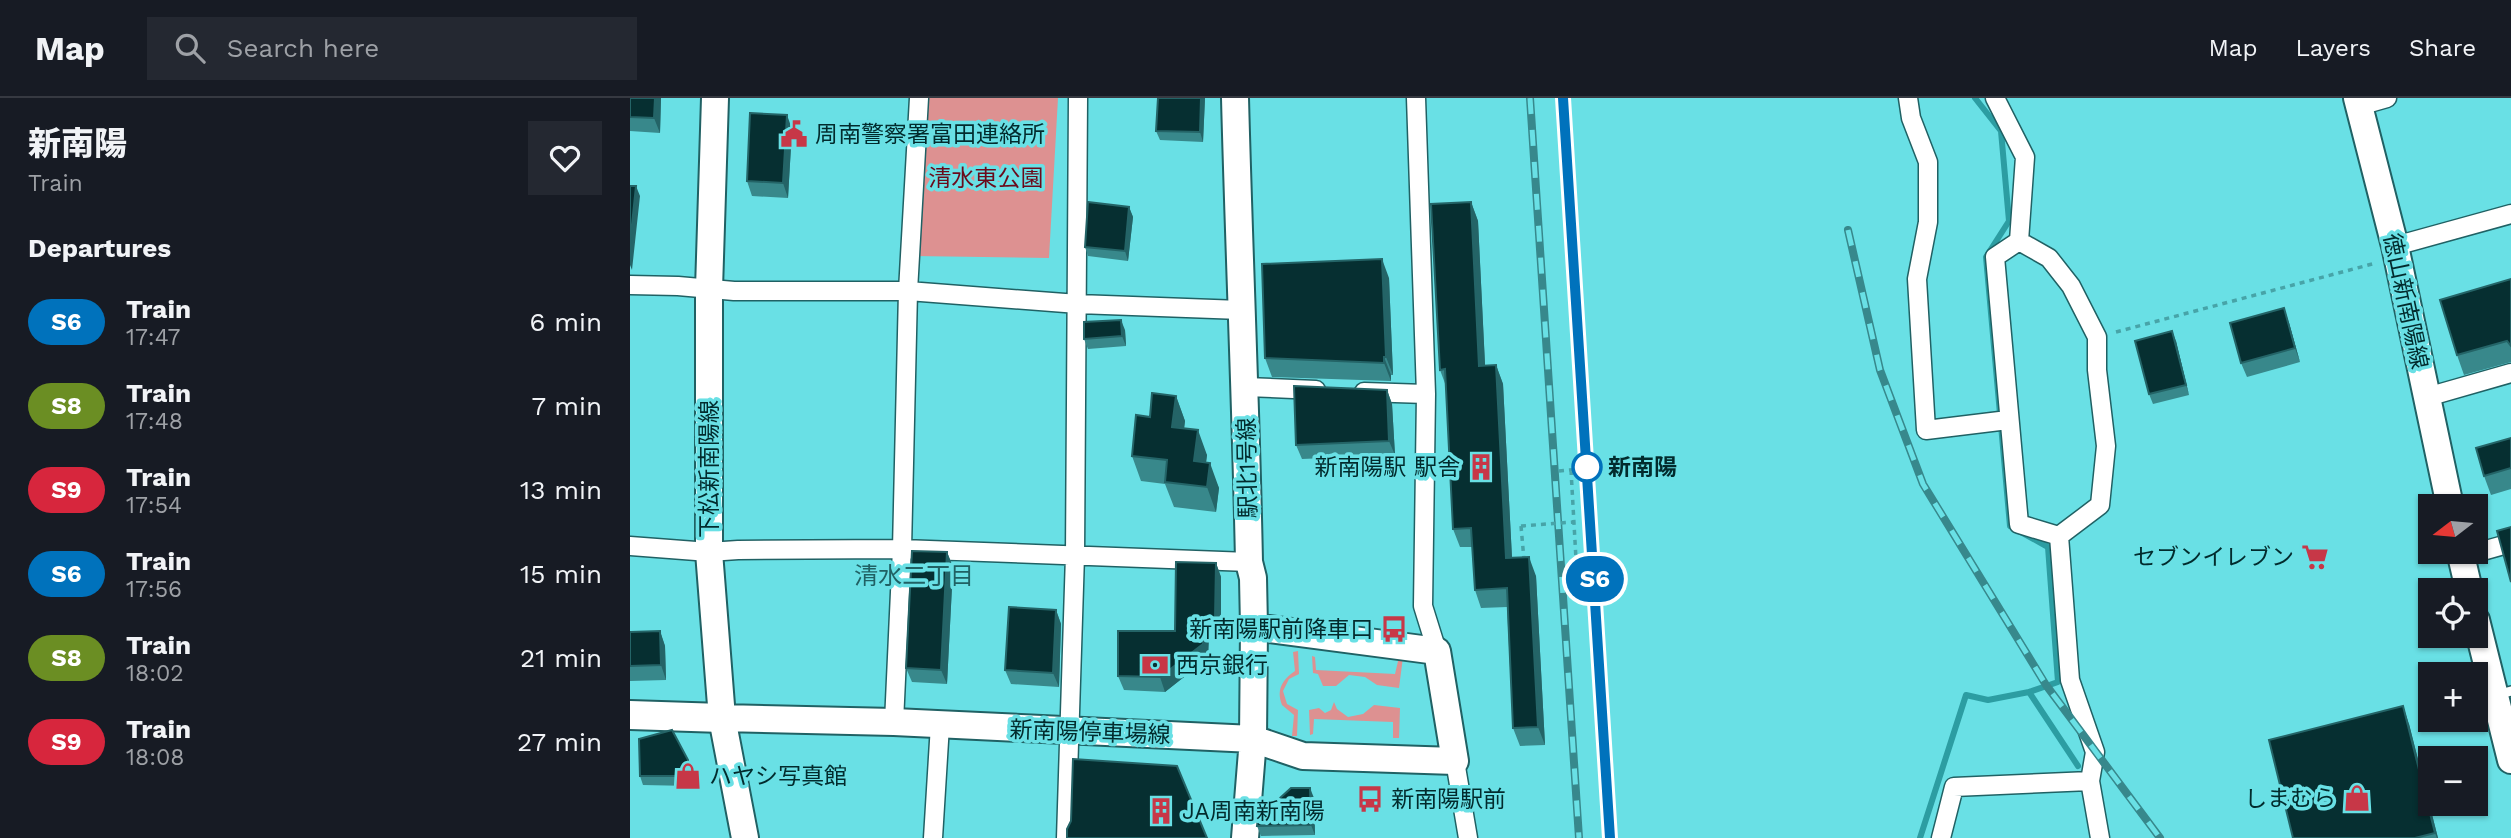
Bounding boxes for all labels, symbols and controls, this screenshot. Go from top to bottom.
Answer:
search box [147,17,637,80]
text: Map [35,29,105,68]
icon: search [171,29,209,67]
text: Search here [227,33,379,63]
text: Map [2209,34,2257,62]
text: Layers [2295,34,2371,62]
text: Share [2409,34,2476,62]
public building icon: 周南警察署富田連絡所 [779,119,809,149]
button: heart [528,121,602,195]
place label: 周南警察署富田連絡所 [815,121,1045,148]
text: 新南陽 [28,124,127,163]
park label: 清水東公園 [929,165,1044,192]
text: Train [28,170,83,197]
street label: 徳山新南陽線 [2378,231,2433,371]
text: Departures [28,233,171,263]
text: Train [126,294,191,324]
text: 6 min [530,307,602,337]
text: S6 [51,308,82,336]
text: 17:47 [126,324,181,351]
text: Train [126,378,191,408]
text: 7 min [532,391,602,421]
text: S8 [51,392,82,420]
street label: 下松新南陽線 [696,400,723,538]
text: 17:48 [126,408,183,435]
street label: 駅北1号線 [1233,417,1262,519]
building icon: 新南陽駅 駅舎 [1466,452,1496,482]
marker: 新南陽 [1572,452,1602,482]
place label: 新南陽駅 駅舎 [1314,454,1460,481]
place label: 新南陽 [1608,454,1677,481]
text: Train [126,462,191,492]
text: 13 min [520,475,602,505]
text: S9 [51,476,82,504]
text: 17:54 [126,492,182,519]
north arrow [2418,494,2488,564]
map controls [2418,494,2488,816]
supermarket icon: セブンイレブン [2300,542,2330,572]
place label: セブンイレブン [2133,544,2294,571]
text: Train [126,546,191,576]
line badge: S6 [1564,556,1626,602]
text: 15 min [520,559,602,589]
text: S6 [51,560,82,588]
district label: 清水二丁目 [854,562,974,590]
text: S6 [1580,565,1610,593]
text: 17:56 [126,576,182,603]
button: locate [2418,578,2488,648]
bus stop icon: 新南陽駅前降車口 [1379,614,1409,644]
place label: 新南陽駅前降車口 [1189,616,1373,643]
text: Train [126,630,191,660]
text: 21 min [520,643,602,673]
text: S8 [51,644,82,672]
bank icon: 西京銀行 [1140,650,1170,680]
place label: 西京銀行 [1176,652,1268,679]
text: 18:02 [126,660,184,687]
button: + [2418,662,2488,732]
text: Train [126,714,191,744]
street label: 新南陽停車場線 [1009,716,1171,749]
text: 27 min [517,727,602,757]
text: S9 [51,728,82,756]
text: 18:08 [126,744,184,771]
button: − [2418,746,2488,816]
shop icon: ハヤシ写真館 [673,761,703,791]
place label: ハヤシ写真館 [709,763,847,790]
shop icon: しまむら [2342,783,2372,813]
bus stop icon: 新南陽駅前 [1355,784,1385,814]
place label: しまむら [2244,785,2336,812]
place label: 新南陽駅前 [1391,786,1506,813]
building icon: JA周南新南陽 [1146,796,1176,826]
place label: JA周南新南陽 [1182,798,1325,825]

